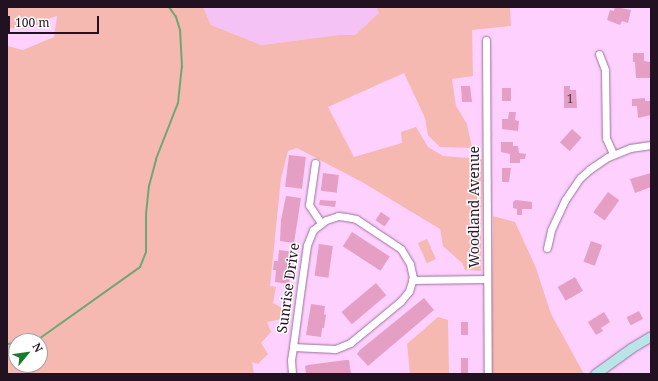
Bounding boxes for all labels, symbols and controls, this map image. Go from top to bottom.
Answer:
scale bar [10,8,101,34]
text: 100 m [15,14,50,31]
house number: 1 [567,92,573,106]
street label: Woodland Avenue [466,146,482,268]
street label: Sunrise Drive [273,242,303,334]
north arrow [8,333,48,373]
text: N [29,340,47,355]

